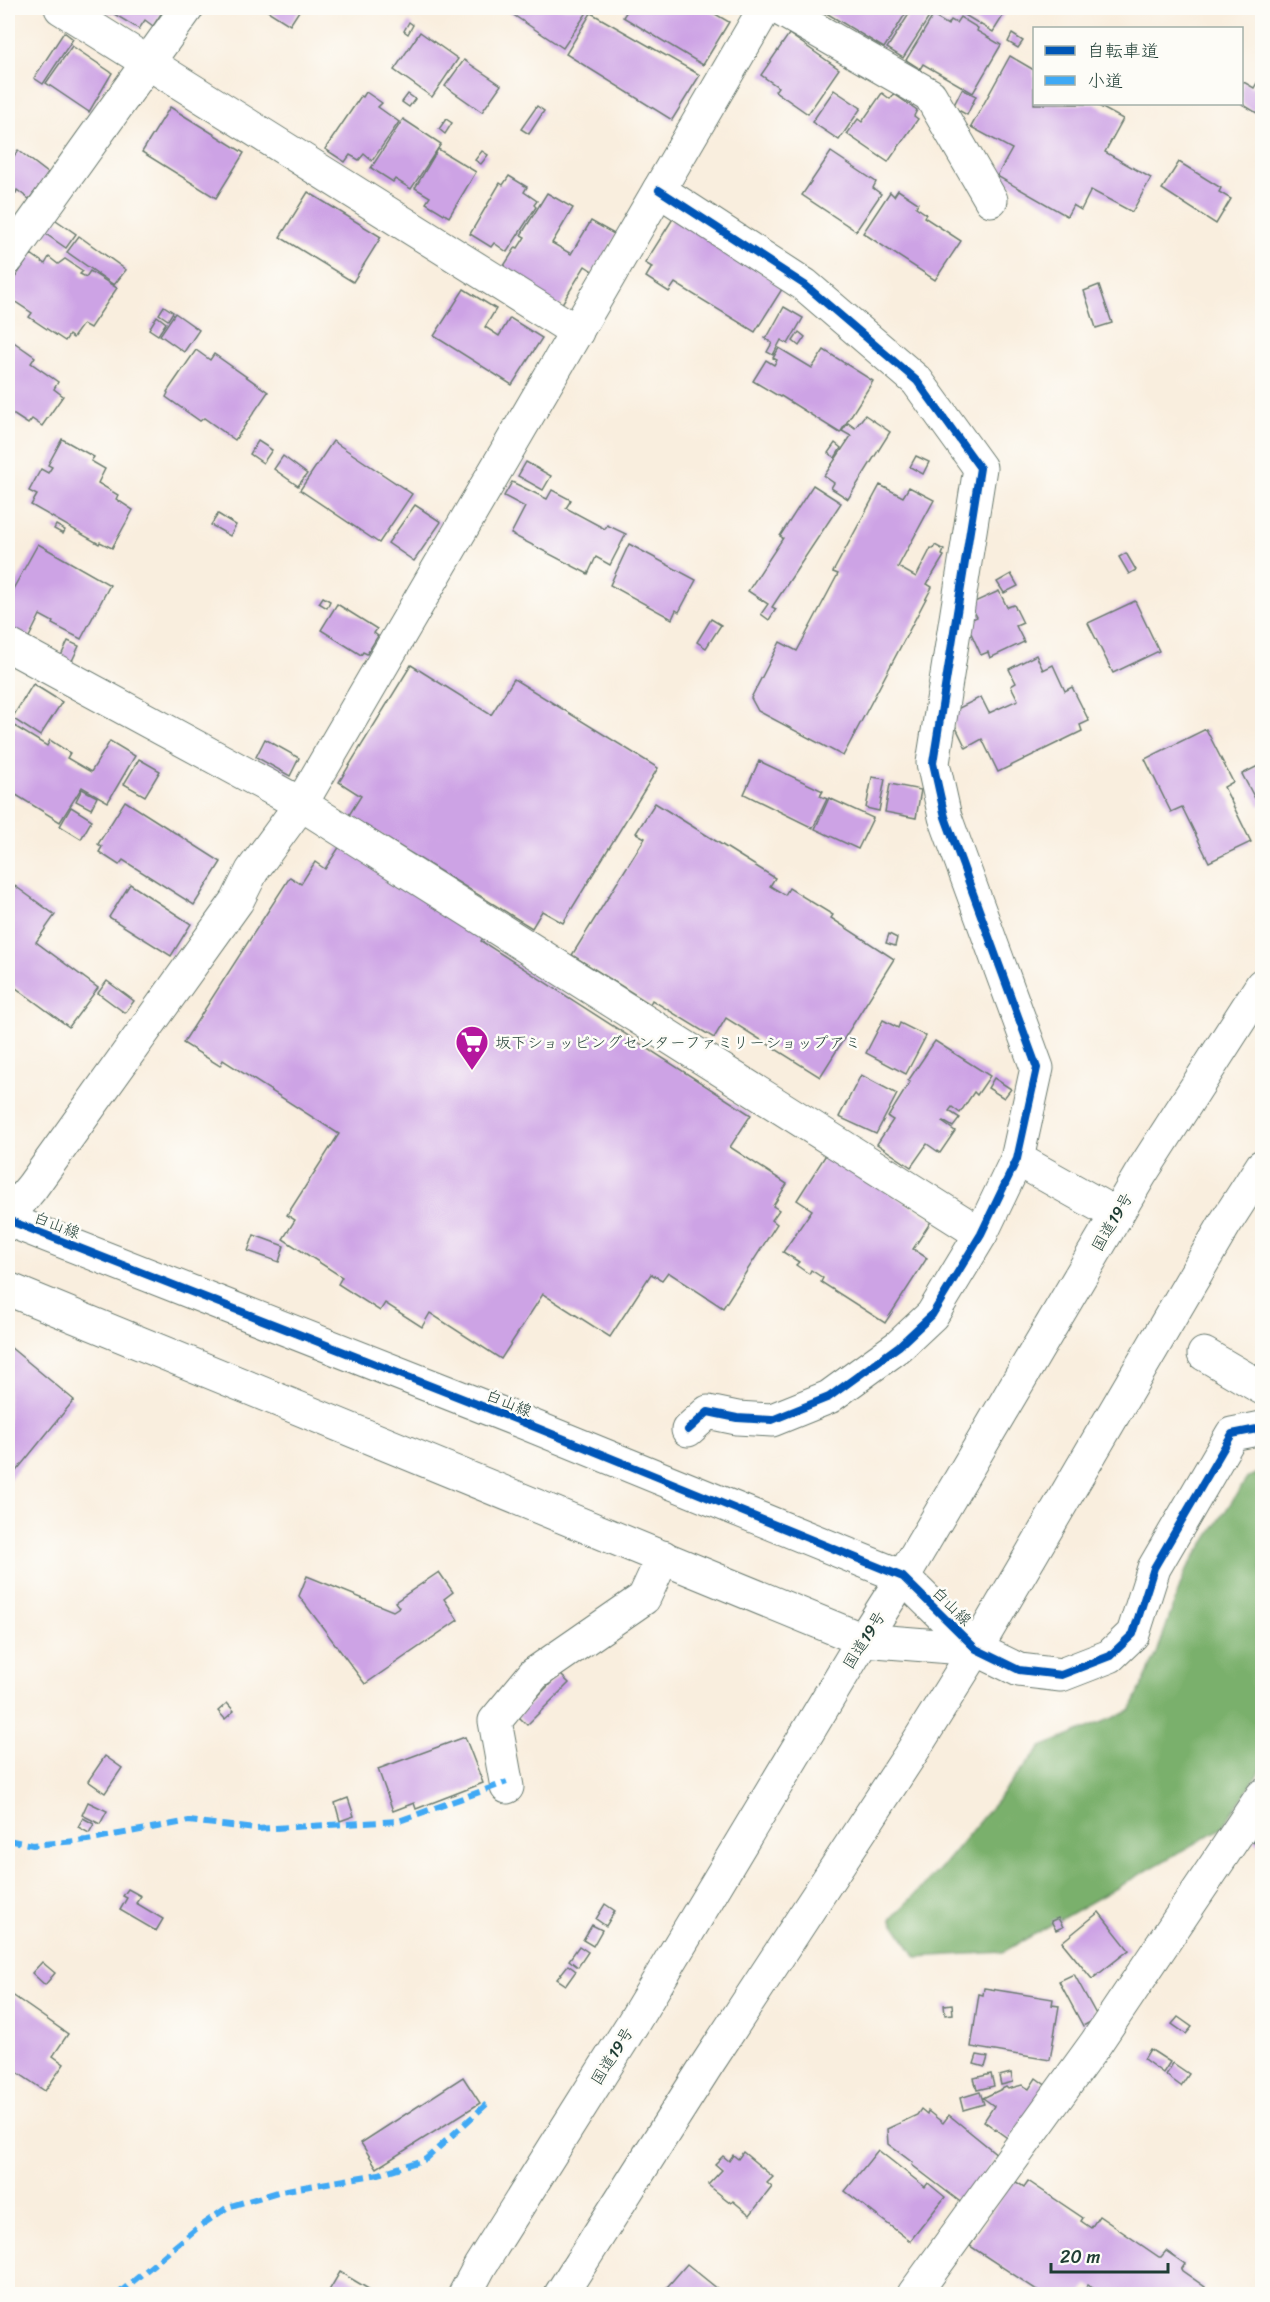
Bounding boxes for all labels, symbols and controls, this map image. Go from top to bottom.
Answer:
legend [1033,27,1243,105]
text: 自転車道 [1087,35,1159,67]
text: 小道 [1087,65,1123,97]
supermarket icon: 坂下ショッピングセンターファミリーショップアミ [454,1024,490,1071]
place label: 坂下ショッピングセンターファミリーショップアミ [495,1028,861,1057]
street label: 国道19号 [1083,1187,1141,1257]
street label: 白山線 [29,1203,85,1247]
street label: 白山線 [481,1381,537,1425]
street label: 白山線 [925,1579,979,1633]
street label: 国道19号 [835,1605,893,1675]
street label: 国道19号 [583,2021,641,2091]
scale bar [1051,2236,1168,2274]
text: 20 m [1060,2241,1100,2273]

